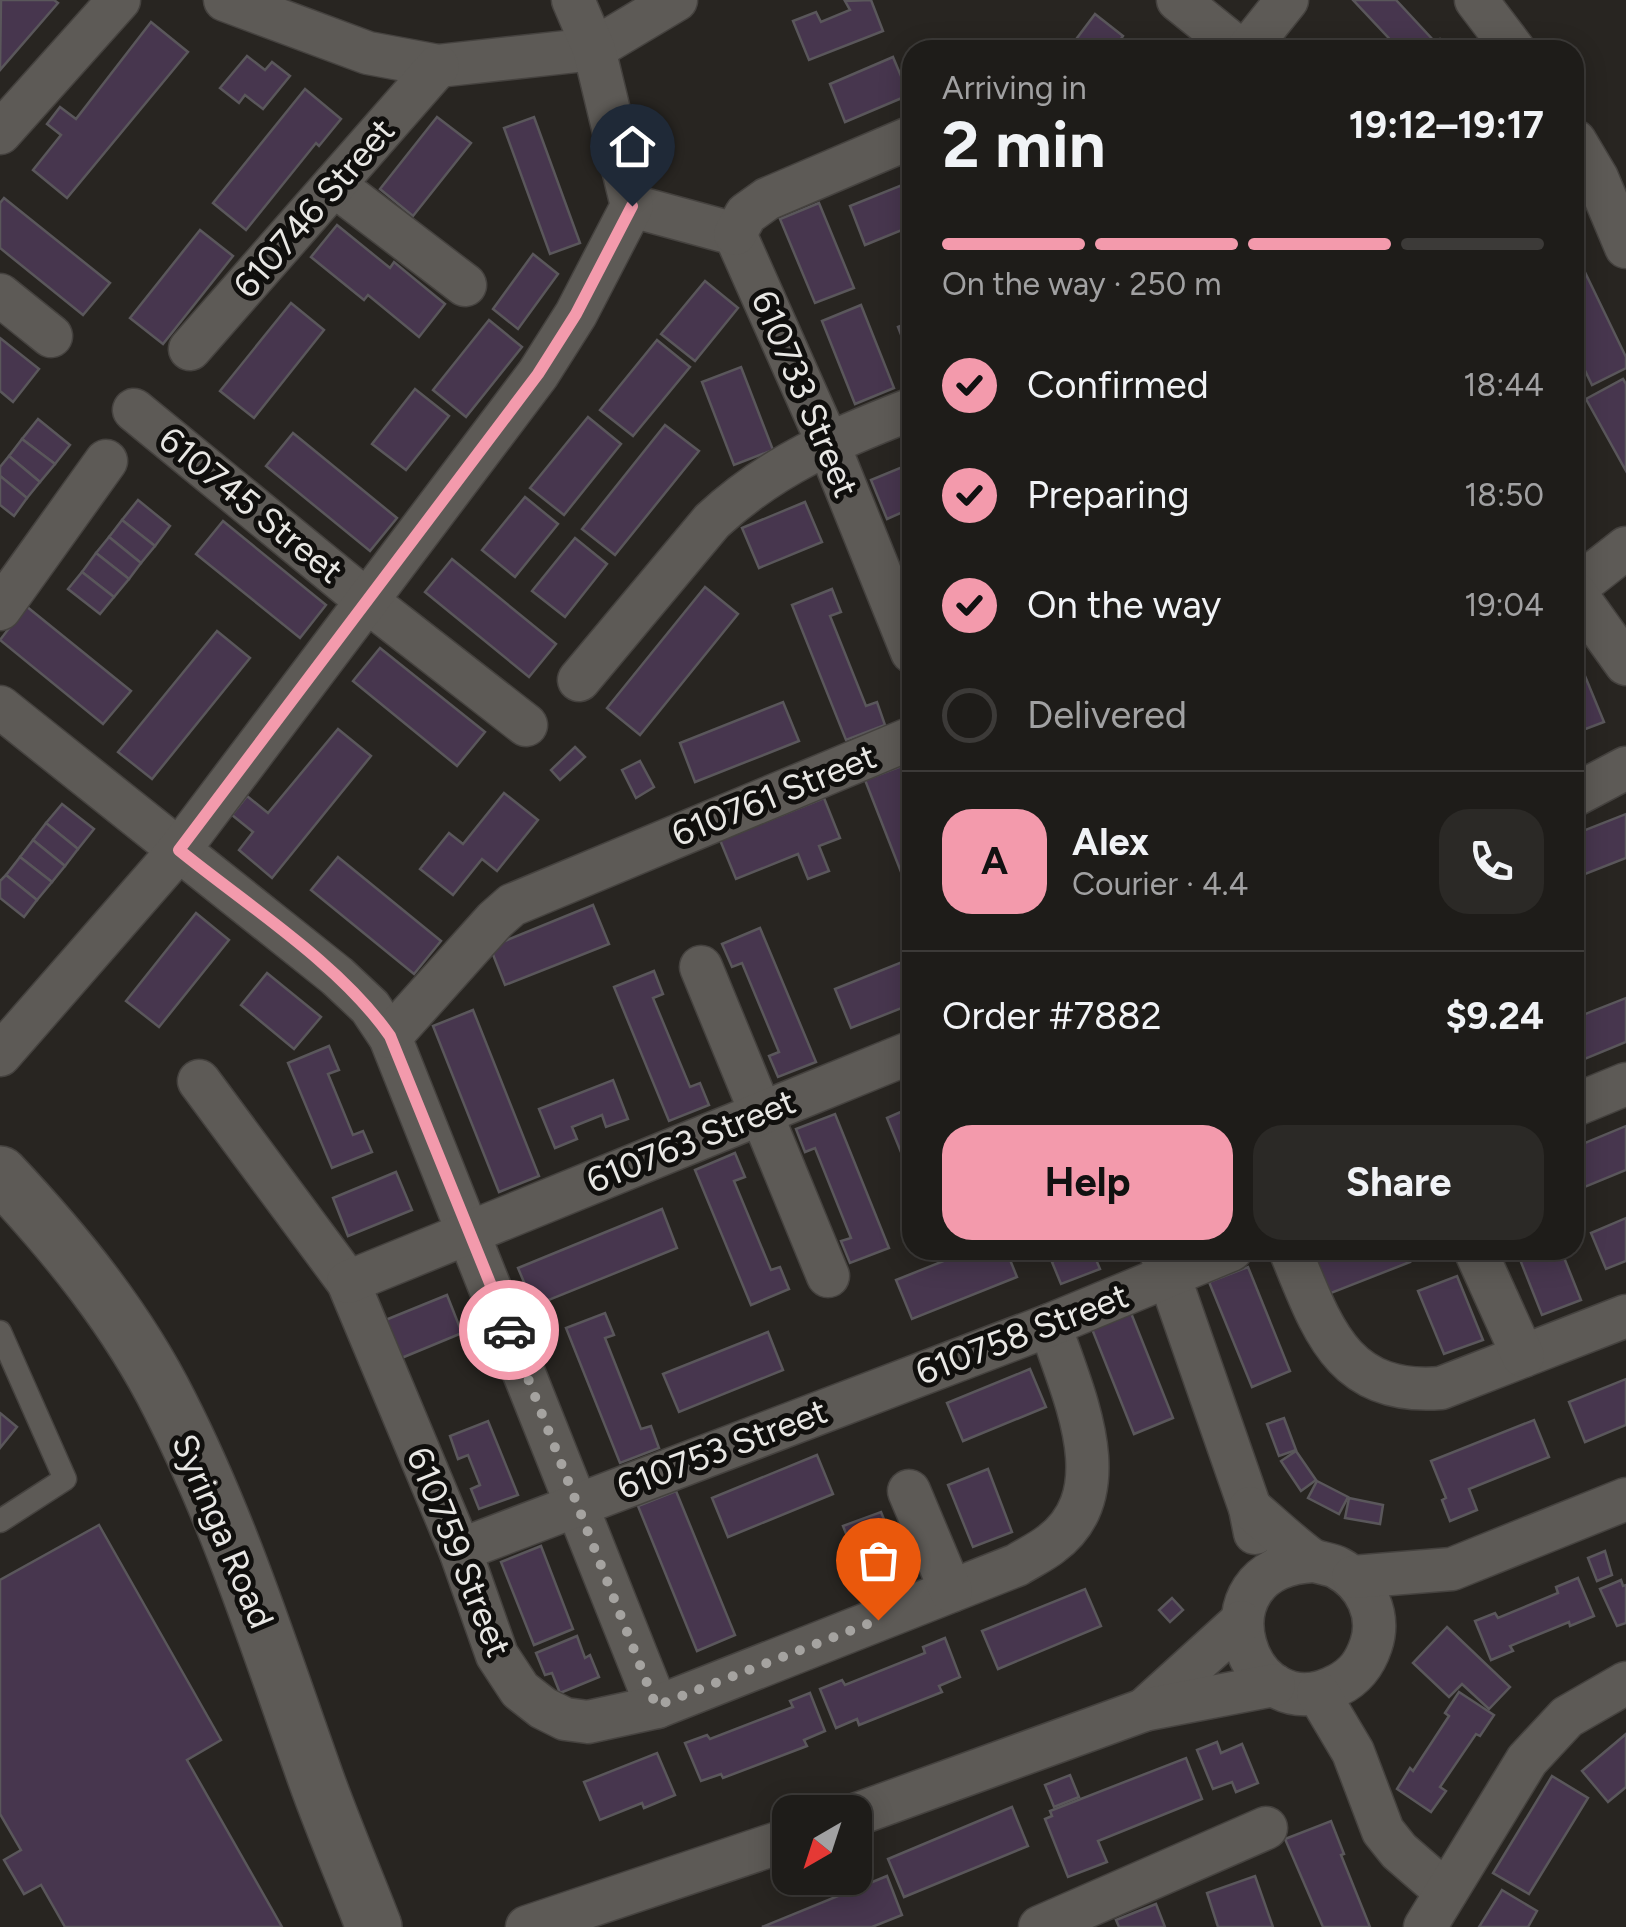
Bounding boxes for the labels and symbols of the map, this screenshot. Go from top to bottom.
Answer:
pin [590,104,675,207]
street label: 610746 Street [225,110,403,306]
street label: 610733 Street [743,284,867,504]
street label: 610745 Street [151,418,351,592]
street label: 610761 Street [666,735,882,855]
street label: 610763 Street [581,1080,801,1202]
street label: 610758 Street [910,1274,1134,1394]
courier [459,1280,559,1380]
street label: 610753 Street [611,1390,833,1508]
street label: Syringa Road [163,1428,283,1634]
street label: 610759 Street [398,1441,520,1663]
pin [836,1518,921,1621]
north arrow [772,1795,872,1895]

